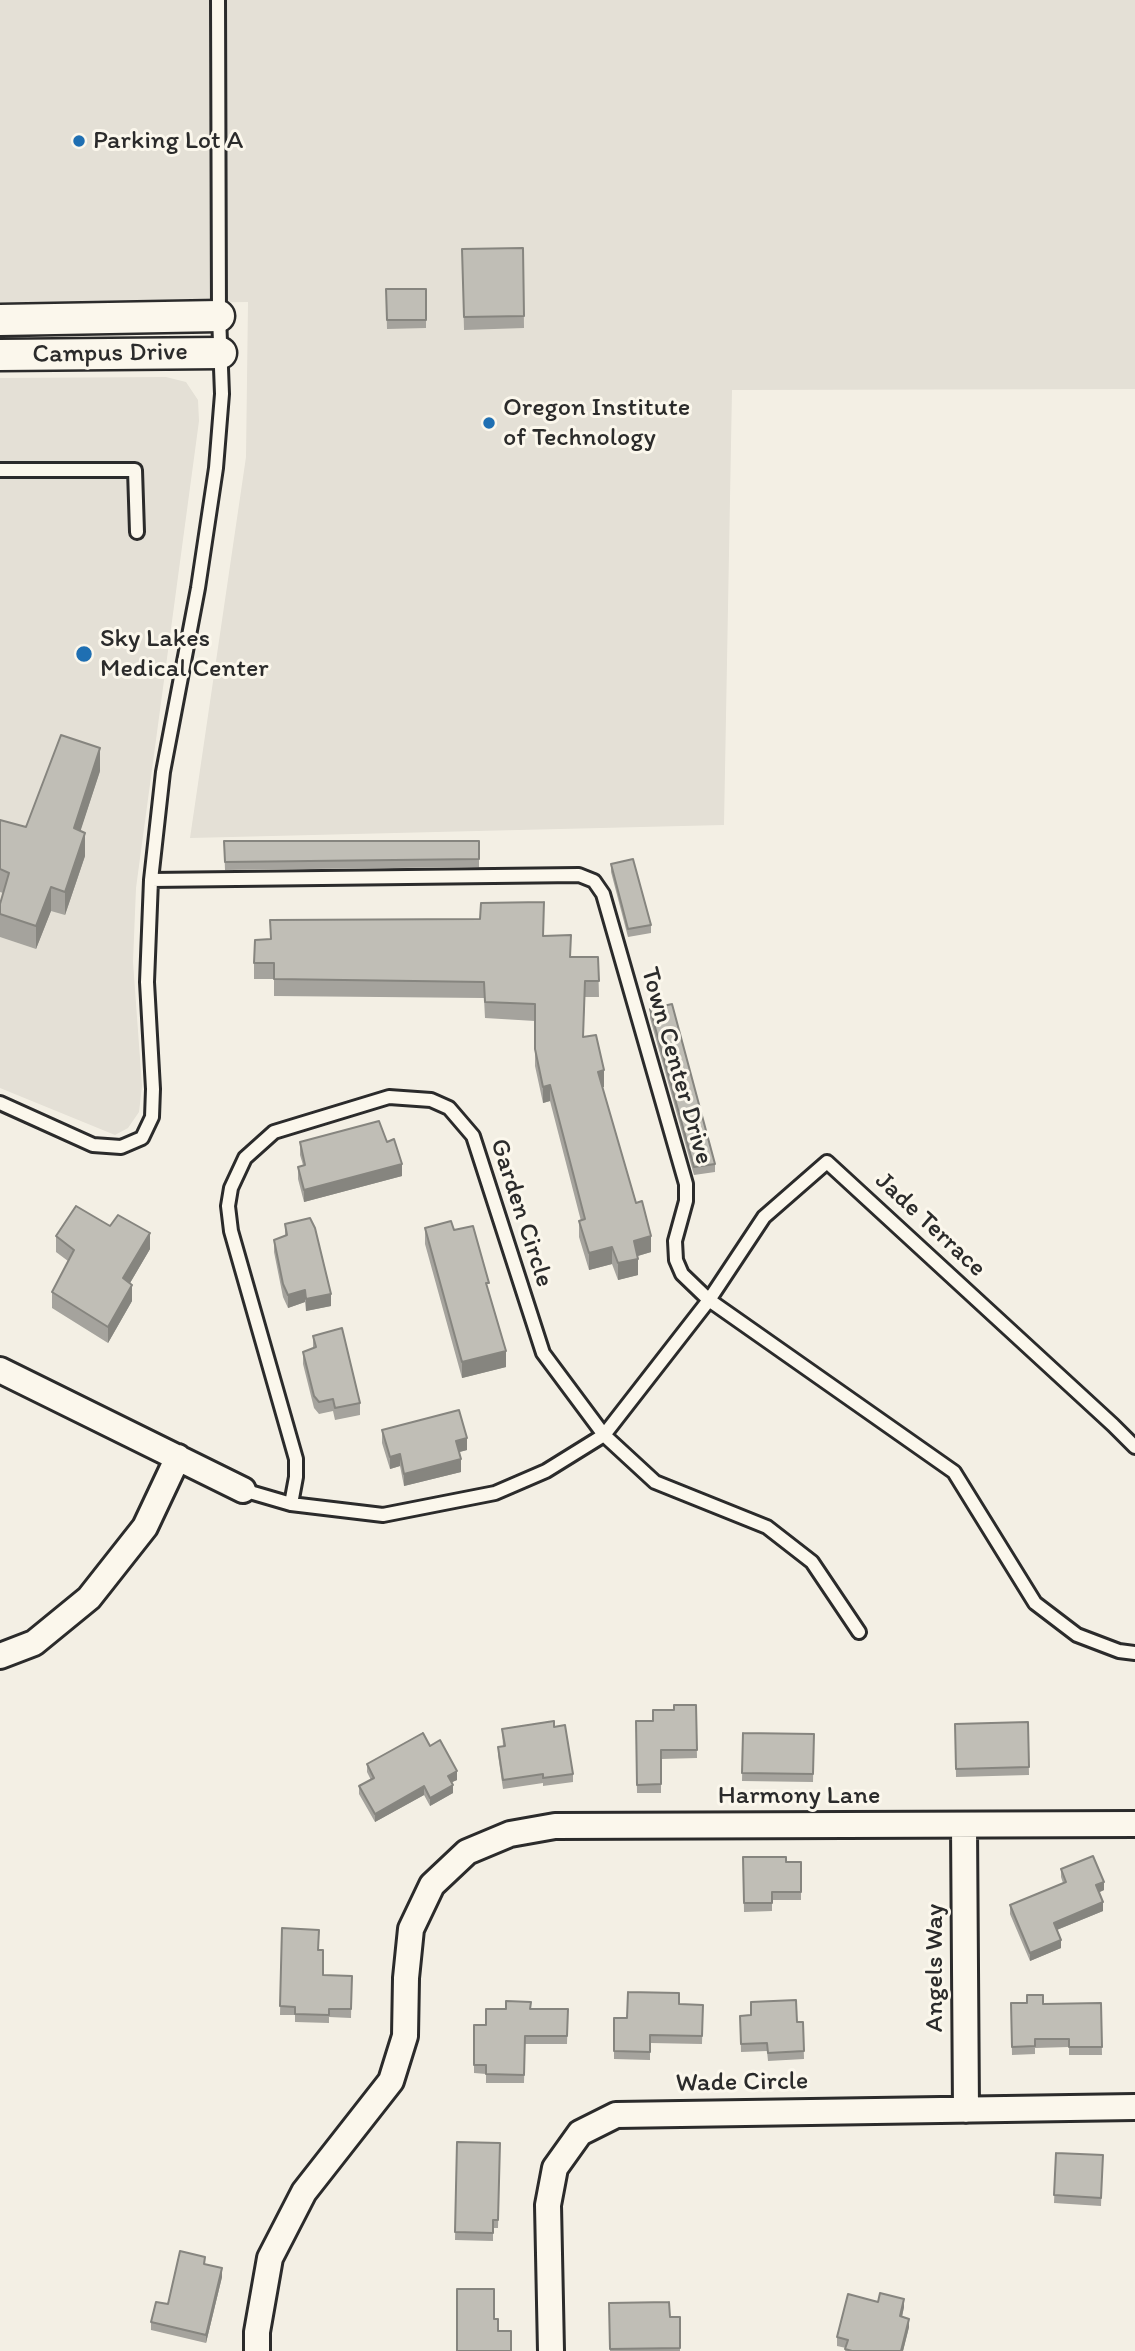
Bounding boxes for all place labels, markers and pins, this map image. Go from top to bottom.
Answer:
place label: Parking Lot A [93,125,243,157]
marker: Parking Lot A [71,133,87,149]
place label: Oregon Institute of Technology [503,392,690,453]
marker: Oregon Institute of Technology [481,415,497,431]
place label: Sky Lakes Medical Center [100,623,269,684]
marker: Sky Lakes Medical Center [74,644,94,664]

